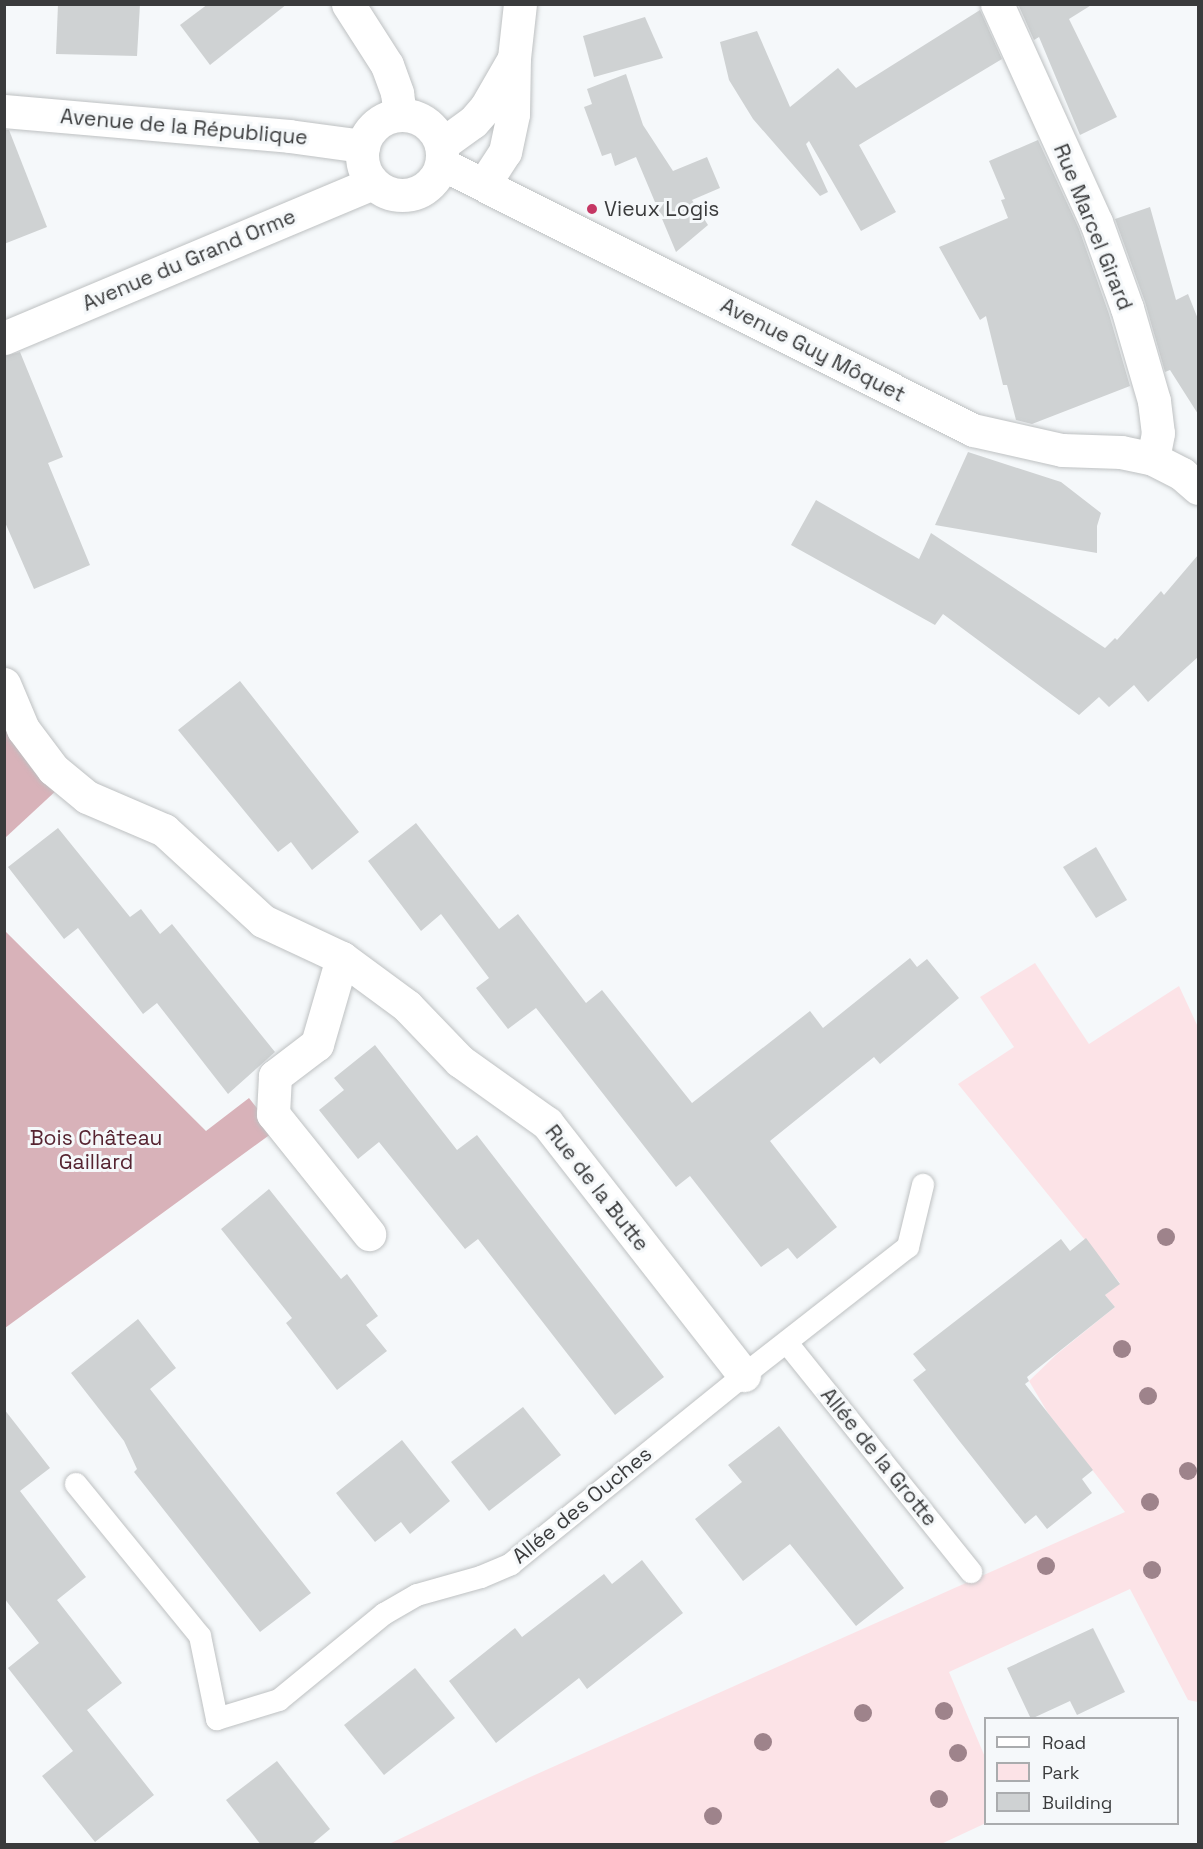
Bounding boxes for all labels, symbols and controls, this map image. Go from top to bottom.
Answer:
street label: Avenue de la République [59,104,309,150]
street label: Rue Marcel Girard [1048,140,1138,314]
place label: Vieux Logis [604,196,719,222]
marker: Vieux Logis [585,202,599,216]
street label: Avenue du Grand Orme [79,204,299,316]
street label: Avenue Guy Môquet [717,293,909,407]
street label: Rue de la Butte [540,1120,654,1256]
park label: Bois Château Gaillard [30,1125,162,1175]
street label: Allée de la Grotte [815,1383,943,1531]
street label: Allée des Ouches [507,1441,657,1569]
legend [984,1717,1179,1825]
text: Road [1042,1731,1086,1754]
text: Park [1042,1761,1079,1784]
text: Building [1042,1791,1112,1814]

